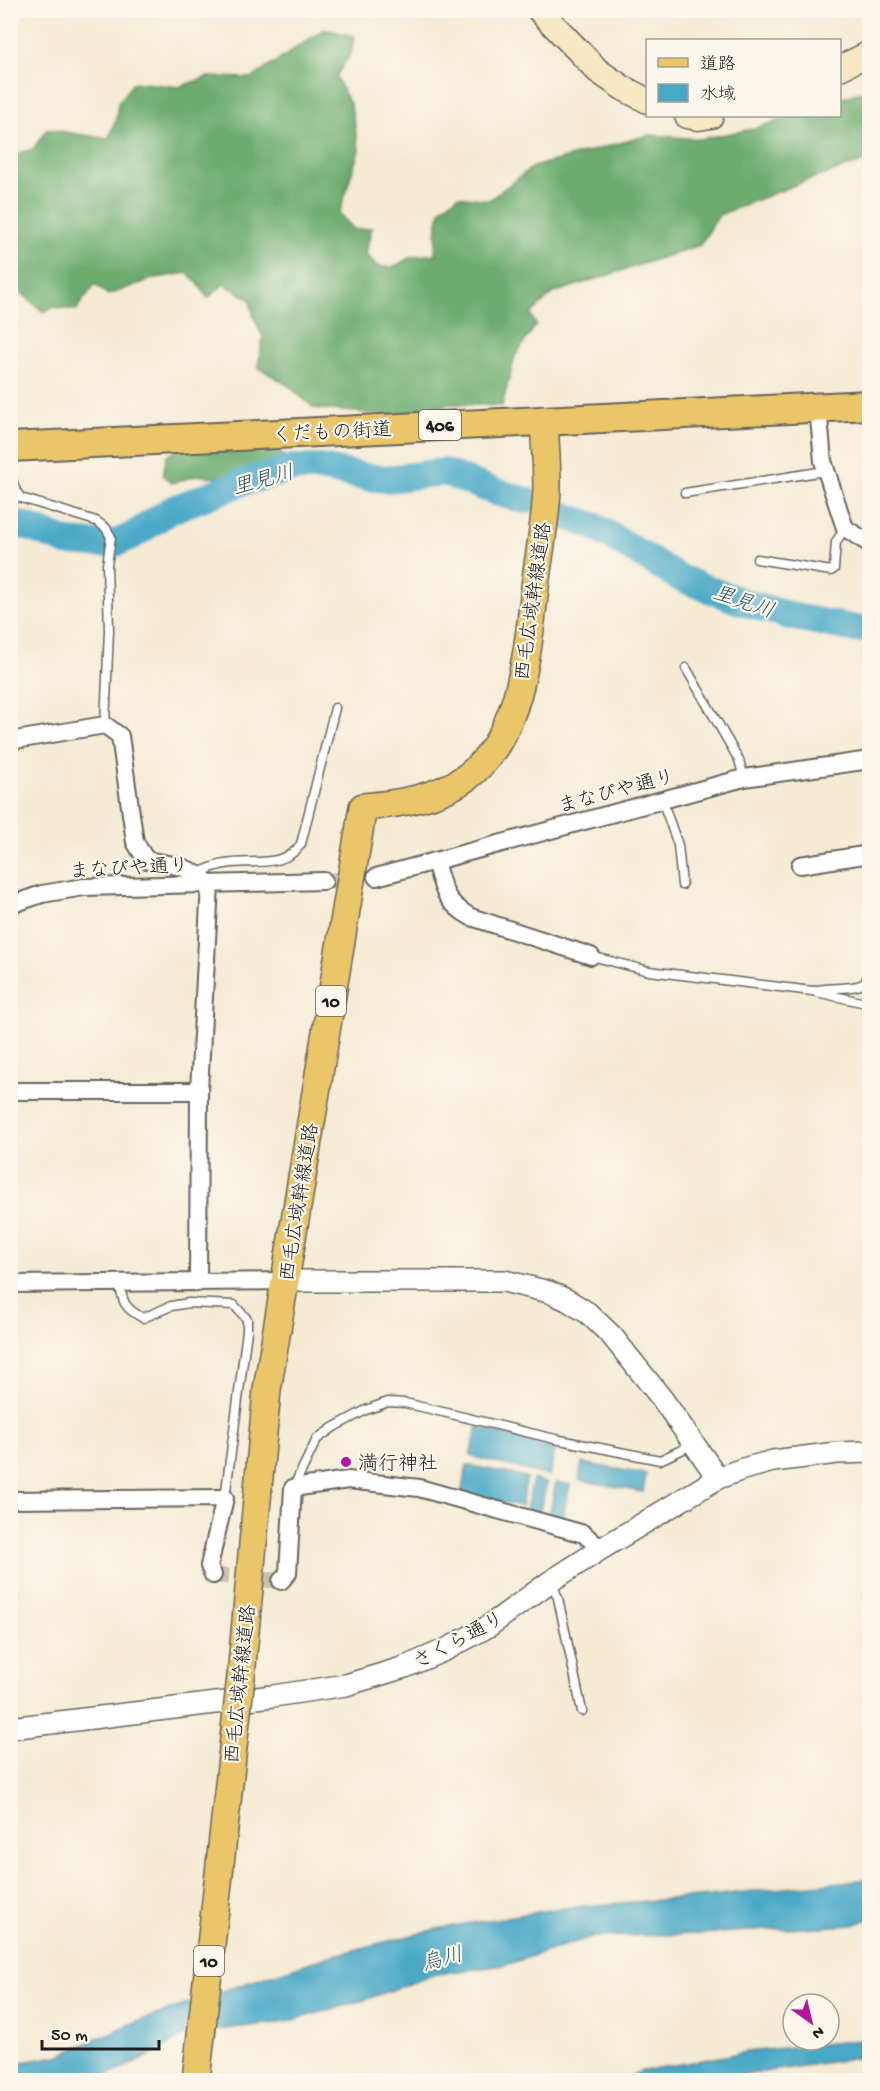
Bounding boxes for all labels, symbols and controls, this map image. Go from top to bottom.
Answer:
legend [646,39,841,117]
text: 道路 [700,54,736,76]
text: 水域 [700,84,736,106]
road number: 406 [419,410,461,440]
street label: くだもの街道 [272,419,393,449]
water label: 里見川 [230,461,298,503]
street label: 西毛広域幹線道路 [512,521,558,682]
water label: 里見川 [709,581,777,626]
street label: まなびや通り [556,766,678,820]
street label: まなびや通り [69,855,190,885]
road number: 10 [316,986,346,1016]
street label: 西毛広域幹線道路 [277,1122,325,1283]
place label: 満行神社 [358,1452,438,1477]
marker: 満行神社 [339,1455,353,1469]
street label: 西毛広域幹線道路 [222,1603,262,1765]
street label: さくら通り [410,1608,509,1676]
water label: 烏川 [419,1942,466,1979]
road number: 10 [194,1946,224,1976]
north arrow [781,1992,841,2052]
scale bar [42,2013,159,2051]
text: N [807,2021,827,2043]
text: 50 m [51,2026,88,2047]

